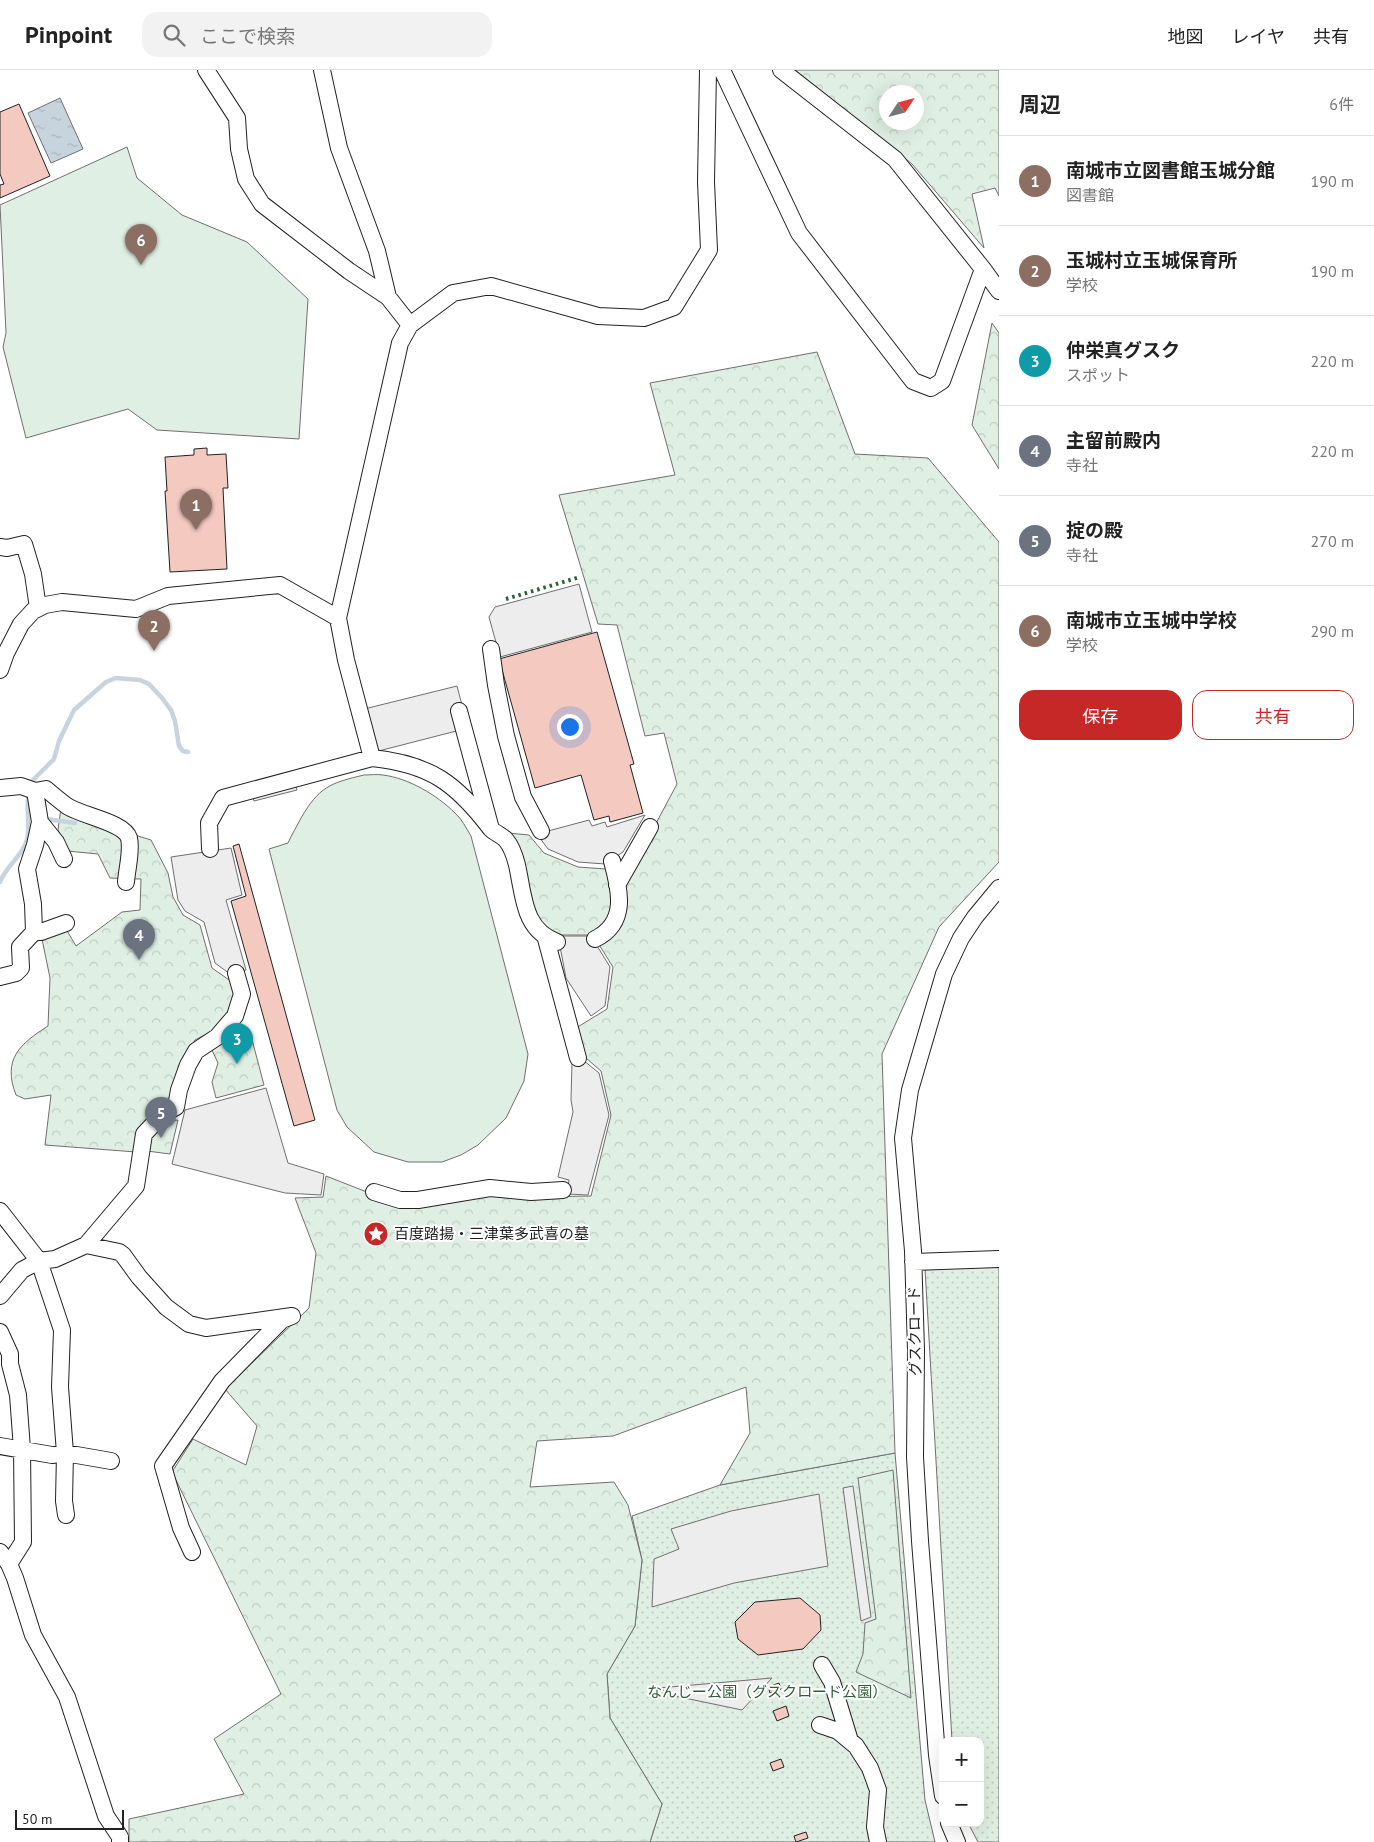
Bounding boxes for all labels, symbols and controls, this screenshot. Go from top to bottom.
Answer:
search box [142,12,492,57]
text: Pinpoint [25,19,112,50]
icon: search [160,21,188,49]
text: ここで検索 [200,24,295,48]
text: 地図 [1168,25,1204,48]
text: レイヤ [1232,25,1285,48]
text: 共有 [1313,25,1349,48]
north arrow [879,85,924,130]
text: 周辺 [1019,91,1061,118]
text: 6件 [1329,94,1354,114]
text: 南城市立図書館玉城分館 [1066,158,1275,182]
text: 1 [1030,171,1040,191]
text: 190 m [1311,171,1354,191]
text: 図書館 [1066,185,1114,205]
pin: 6 [125,224,157,265]
text: 玉城村立玉城保育所 [1066,248,1237,272]
text: 2 [1030,261,1040,281]
text: 190 m [1311,261,1354,281]
text: 学校 [1066,275,1098,295]
text: 仲栄真グスク [1066,338,1180,362]
text: 3 [1030,351,1040,371]
text: 220 m [1311,351,1354,371]
text: スポット [1066,365,1130,385]
text: 主留前殿内 [1066,428,1161,452]
text: 4 [1030,441,1040,461]
text: 220 m [1311,441,1354,461]
text: 寺社 [1066,455,1098,475]
pin: 1 [180,489,212,530]
text: 掟の殿 [1066,518,1123,542]
text: 5 [1030,531,1040,551]
text: 270 m [1311,531,1354,551]
text: 寺社 [1066,545,1098,565]
text: 南城市立玉城中学校 [1066,608,1237,632]
pin: 2 [138,610,170,651]
text: 6 [1030,621,1040,641]
text: 290 m [1311,621,1354,641]
text: 学校 [1066,635,1098,655]
button: 保存 [1019,690,1182,740]
button: 共有 [1192,690,1354,740]
your location [557,714,583,740]
pin: 4 [123,919,155,960]
pin: 3 [221,1023,253,1064]
pin: 5 [145,1097,177,1138]
place icon: 百度踏揚・三津葉多武喜の墓 [363,1221,389,1247]
place label: 百度踏揚・三津葉多武喜の墓 [394,1224,589,1243]
street label: グスクロード [904,1286,925,1376]
park label: なんじー公園（グスクロード公園） [647,1682,887,1701]
map controls [939,1737,984,1827]
button: + [939,1737,984,1782]
button: − [939,1782,984,1827]
scale bar [15,1807,124,1830]
text: 50 m [22,1810,52,1828]

